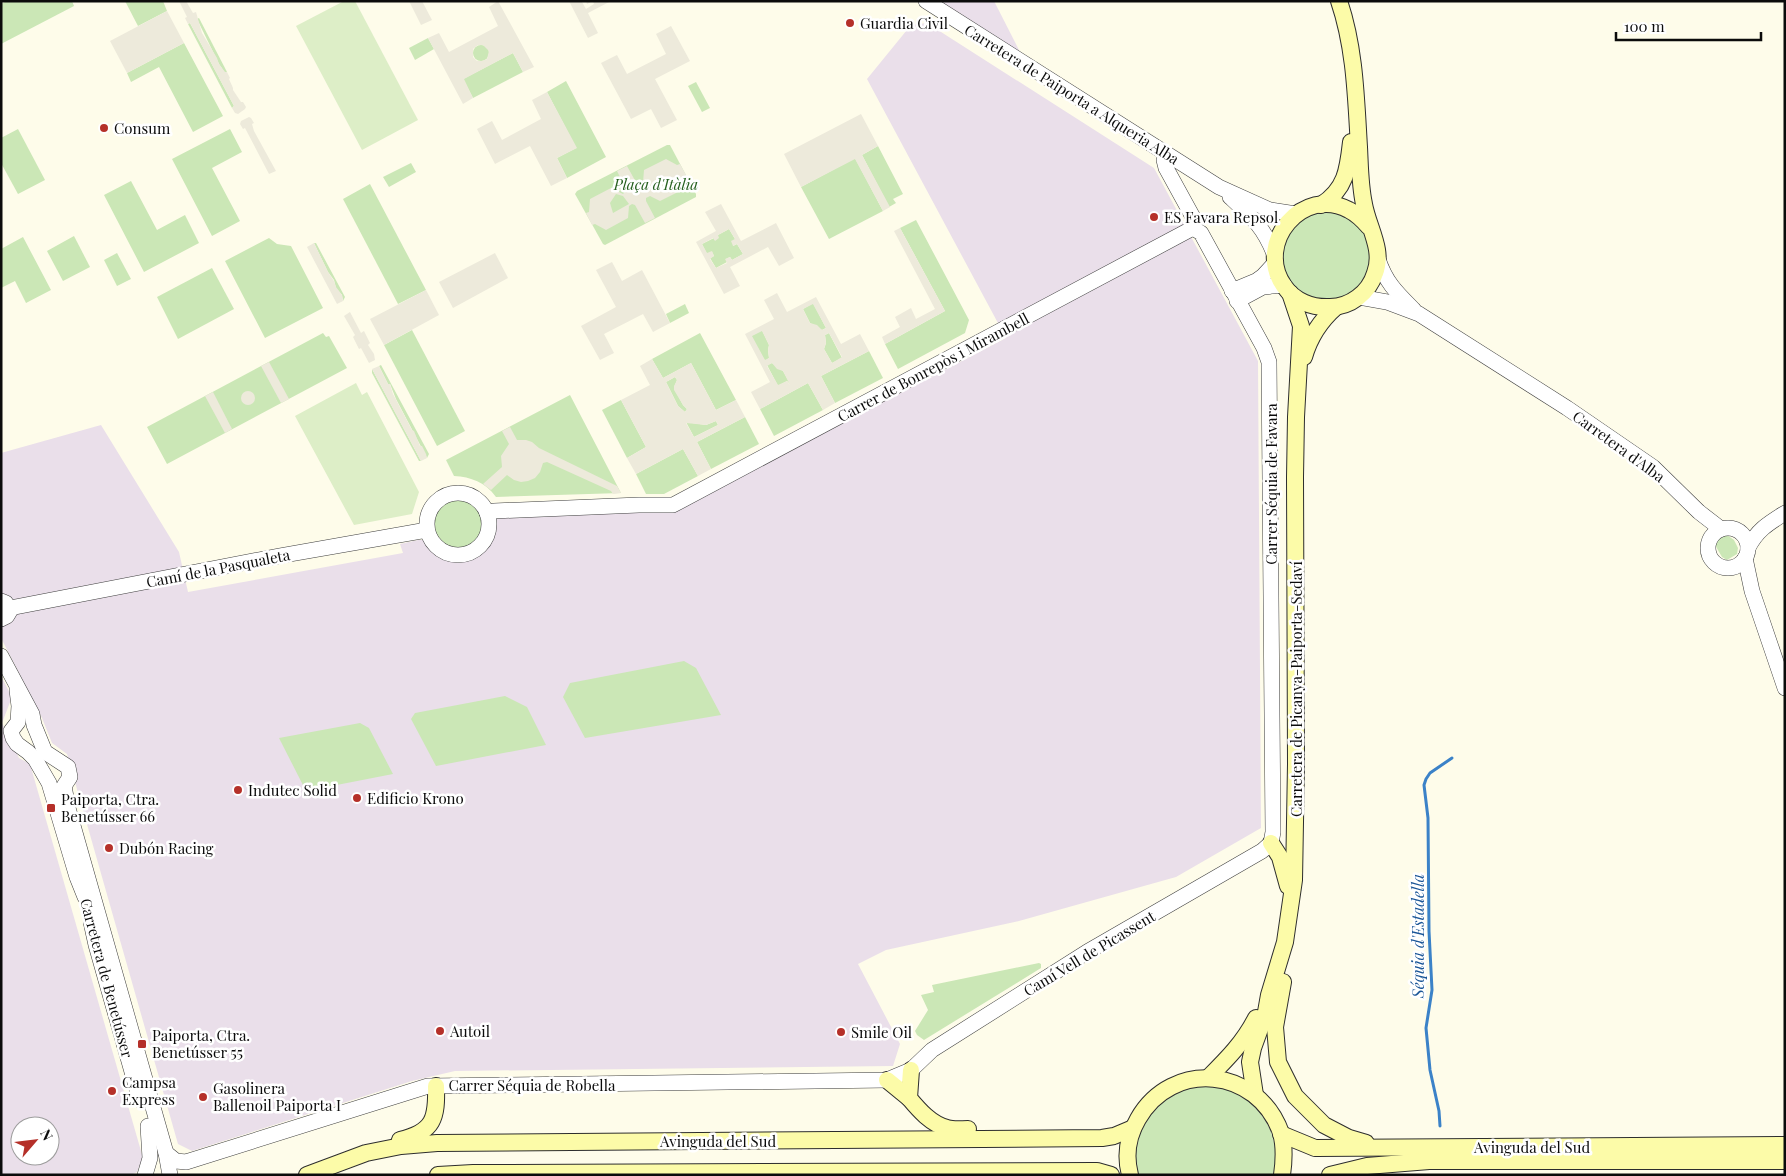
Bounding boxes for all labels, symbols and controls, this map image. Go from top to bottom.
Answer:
scale bar [1616,10,1761,42]
place label: Guardia Civil [860,13,948,33]
text: 100 m [1624,16,1665,36]
marker: Guardia Civil [844,17,856,29]
street label: Carretera de Paiporta a Alqueria Alba [961,19,1184,169]
place label: Consum [114,118,171,138]
marker: Consum [98,122,110,134]
park label: Plaça d'Itàlia [613,174,698,194]
place label: ES Favara Repsol [1164,207,1278,227]
marker: ES Favara Repsol [1148,211,1160,223]
street label: Carrer de Bonrepòs i Mirambell [834,308,1032,426]
street label: Carrer Séquia de Favara [1261,403,1281,565]
street label: Carretera d'Alba [1569,406,1670,487]
street label: Camí de la Pasqualeta [144,544,292,592]
street label: Carretera de Picanya-Paiporta-Sedaví [1286,560,1306,817]
place label: Indutec Solid [248,780,337,800]
marker: Indutec Solid [232,784,244,796]
place label: Edificio Krono [367,788,464,808]
place label: Paiporta, Ctra. Benetússer 66 [61,789,159,826]
marker: Edificio Krono [351,792,363,804]
marker: Paiporta, Ctra. Benetússer 66 [45,802,57,814]
place label: Dubón Racing [119,838,214,858]
marker: Dubón Racing [103,842,115,854]
water label: Séquia d'Estadella [1407,874,1428,999]
street label: Carretera de Benetússer [76,896,138,1060]
street label: Camí Vell de Picassent [1019,905,1159,1000]
place label: Autoil [449,1021,490,1041]
place label: Smile Oil [851,1022,912,1042]
place label: Paiporta, Ctra. Benetússer 55 [152,1025,250,1062]
marker: Autoil [434,1025,446,1037]
marker: Smile Oil [835,1026,847,1038]
marker: Paiporta, Ctra. Benetússer 55 [136,1038,148,1050]
place label: Campsa Express [122,1072,177,1109]
street label: Carrer Séquia de Robella [449,1075,616,1095]
place label: Gasolinera Ballenoil Paiporta I [213,1078,341,1115]
marker: Campsa Express [106,1085,118,1097]
marker: Gasolinera Ballenoil Paiporta I [197,1091,209,1103]
north arrow [10,1116,60,1166]
text: N [36,1126,58,1144]
street label: Avinguda del Sud [659,1131,776,1151]
street label: Avinguda del Sud [1473,1137,1590,1157]

